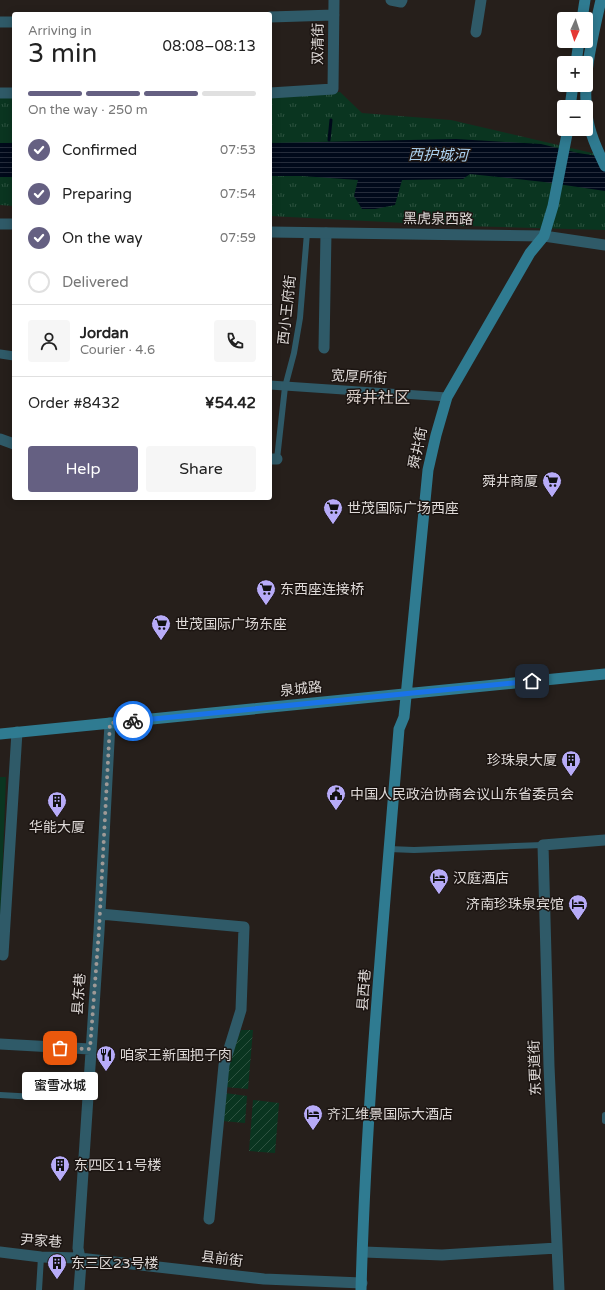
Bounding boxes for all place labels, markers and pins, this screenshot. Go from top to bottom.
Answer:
supermarket icon: 舜井商厦 [541,470,563,498]
place label: 舜井商厦 [482,473,538,490]
supermarket icon: 世茂国际广场西座 [322,497,344,525]
place label: 世茂国际广场西座 [347,500,459,517]
supermarket icon: 东西座连接桥 [255,578,277,606]
place label: 东西座连接桥 [280,581,364,598]
supermarket icon: 世茂国际广场东座 [150,613,172,641]
place label: 世茂国际广场东座 [175,616,287,633]
pin [515,664,549,698]
building icon: 珍珠泉大厦 [560,749,582,777]
place label: 珍珠泉大厦 [487,752,557,769]
public building icon: 中国人民政治协商会议山东省委员会 [325,783,347,811]
place label: 中国人民政治协商会议山东省委员会 [350,786,574,803]
building icon: 华能大厦 [46,790,68,818]
place label: 华能大厦 [29,819,85,836]
hotel icon: 汉庭酒店 [428,867,450,895]
place label: 汉庭酒店 [453,870,509,887]
hotel icon: 济南珍珠泉宾馆 [567,893,589,921]
place label: 济南珍珠泉宾馆 [466,896,564,913]
pin [43,1031,77,1065]
restaurant icon: 咱家王新国把子肉 [95,1044,117,1072]
place label: 咱家王新国把子肉 [120,1047,232,1064]
callout: 蜜雪冰城 [22,1072,98,1100]
hotel icon: 齐汇维景国际大酒店 [302,1103,324,1131]
place label: 齐汇维景国际大酒店 [327,1106,453,1123]
building icon: 东四区11号楼 [49,1154,71,1182]
place label: 东四区11号楼 [74,1157,162,1174]
building icon: 东三区23号楼 [46,1252,68,1280]
place label: 东三区23号楼 [71,1255,159,1272]

